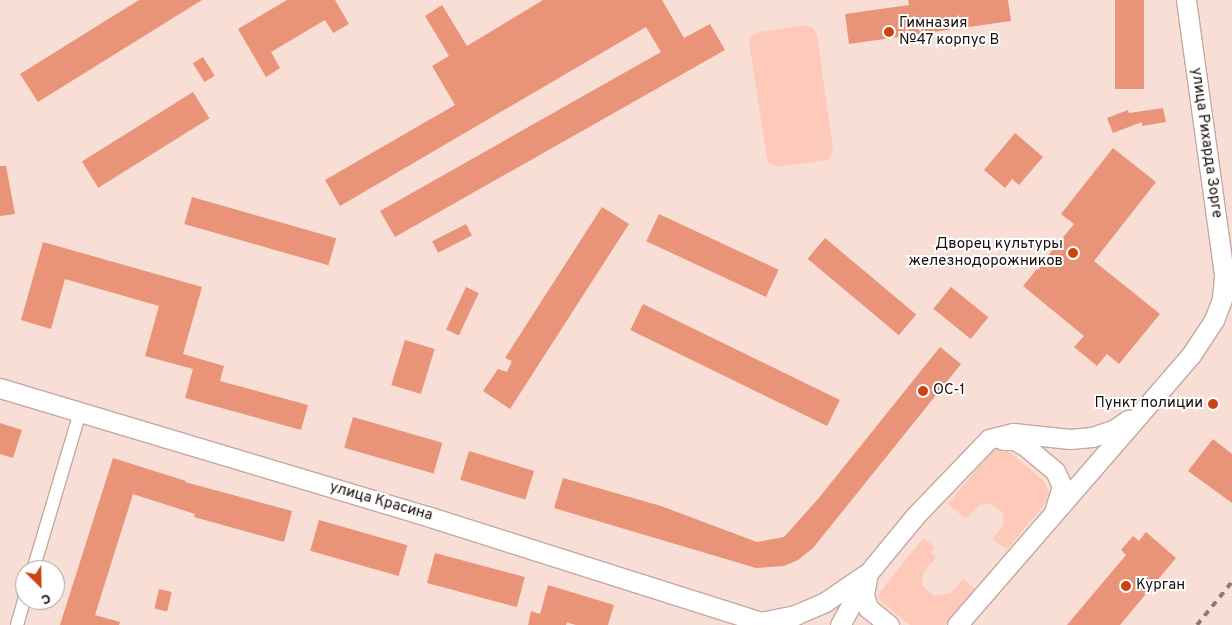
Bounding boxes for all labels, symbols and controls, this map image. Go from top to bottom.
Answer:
place label: Гимназия №47 корпус В [899,14,1000,49]
marker: Гимназия №47 корпус В [883,26,895,38]
street label: улица Рихарда Зорге [1187,67,1225,219]
place label: Дворец культуры железнодорожников [908,235,1063,270]
marker: Дворец культуры железнодорожников [1067,247,1079,259]
place label: ОС-1 [933,382,965,400]
marker: ОС-1 [917,385,929,397]
place label: Пункт полиции [1094,395,1203,413]
marker: Пункт полиции [1207,398,1219,410]
street label: улица Красина [327,479,435,525]
north arrow [15,560,65,610]
place label: Курган [1136,577,1185,595]
marker: Курган [1120,580,1132,592]
text: С [38,589,53,608]

